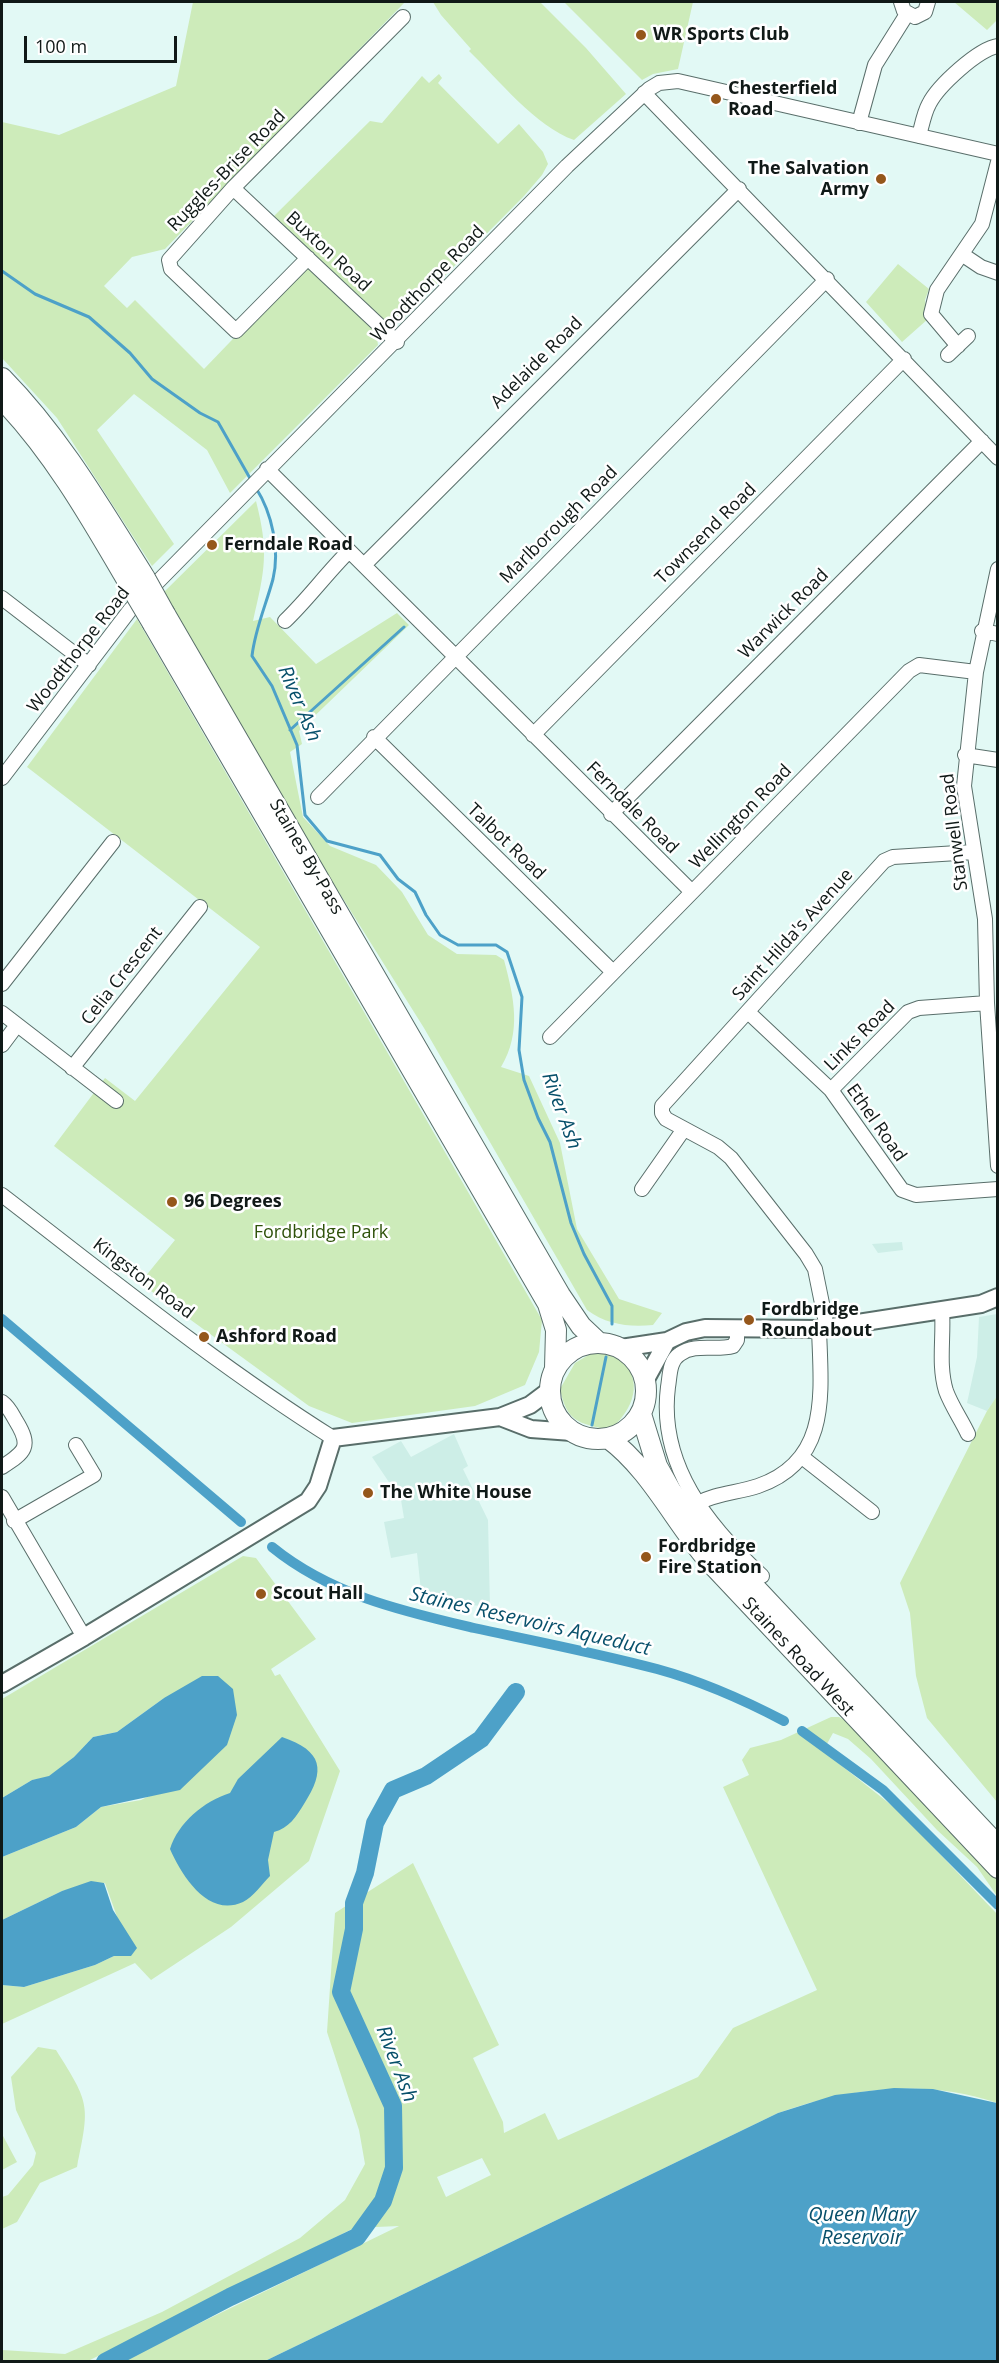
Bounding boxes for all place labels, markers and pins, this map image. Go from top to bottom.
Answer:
place label: WR Sports Club [653,24,789,46]
marker: WR Sports Club [634,28,648,42]
place label: Chesterfield Road [728,78,837,121]
marker: Chesterfield Road [709,92,723,106]
place label: The Salvation Army [748,158,869,201]
marker: The Salvation Army [874,172,888,186]
place label: Ferndale Road [224,534,353,556]
marker: Ferndale Road [205,538,219,552]
place label: 96 Degrees [184,1191,282,1213]
marker: 96 Degrees [165,1195,179,1209]
place label: Fordbridge Roundabout [761,1299,872,1342]
marker: Fordbridge Roundabout [742,1313,756,1327]
place label: Ashford Road [216,1326,337,1348]
marker: Ashford Road [197,1330,211,1344]
place label: The White House [380,1482,532,1504]
marker: The White House [361,1486,375,1500]
place label: Fordbridge Fire Station [658,1536,762,1578]
marker: Fordbridge Fire Station [639,1550,653,1564]
place label: Scout Hall [273,1583,363,1605]
marker: Scout Hall [254,1587,268,1601]

